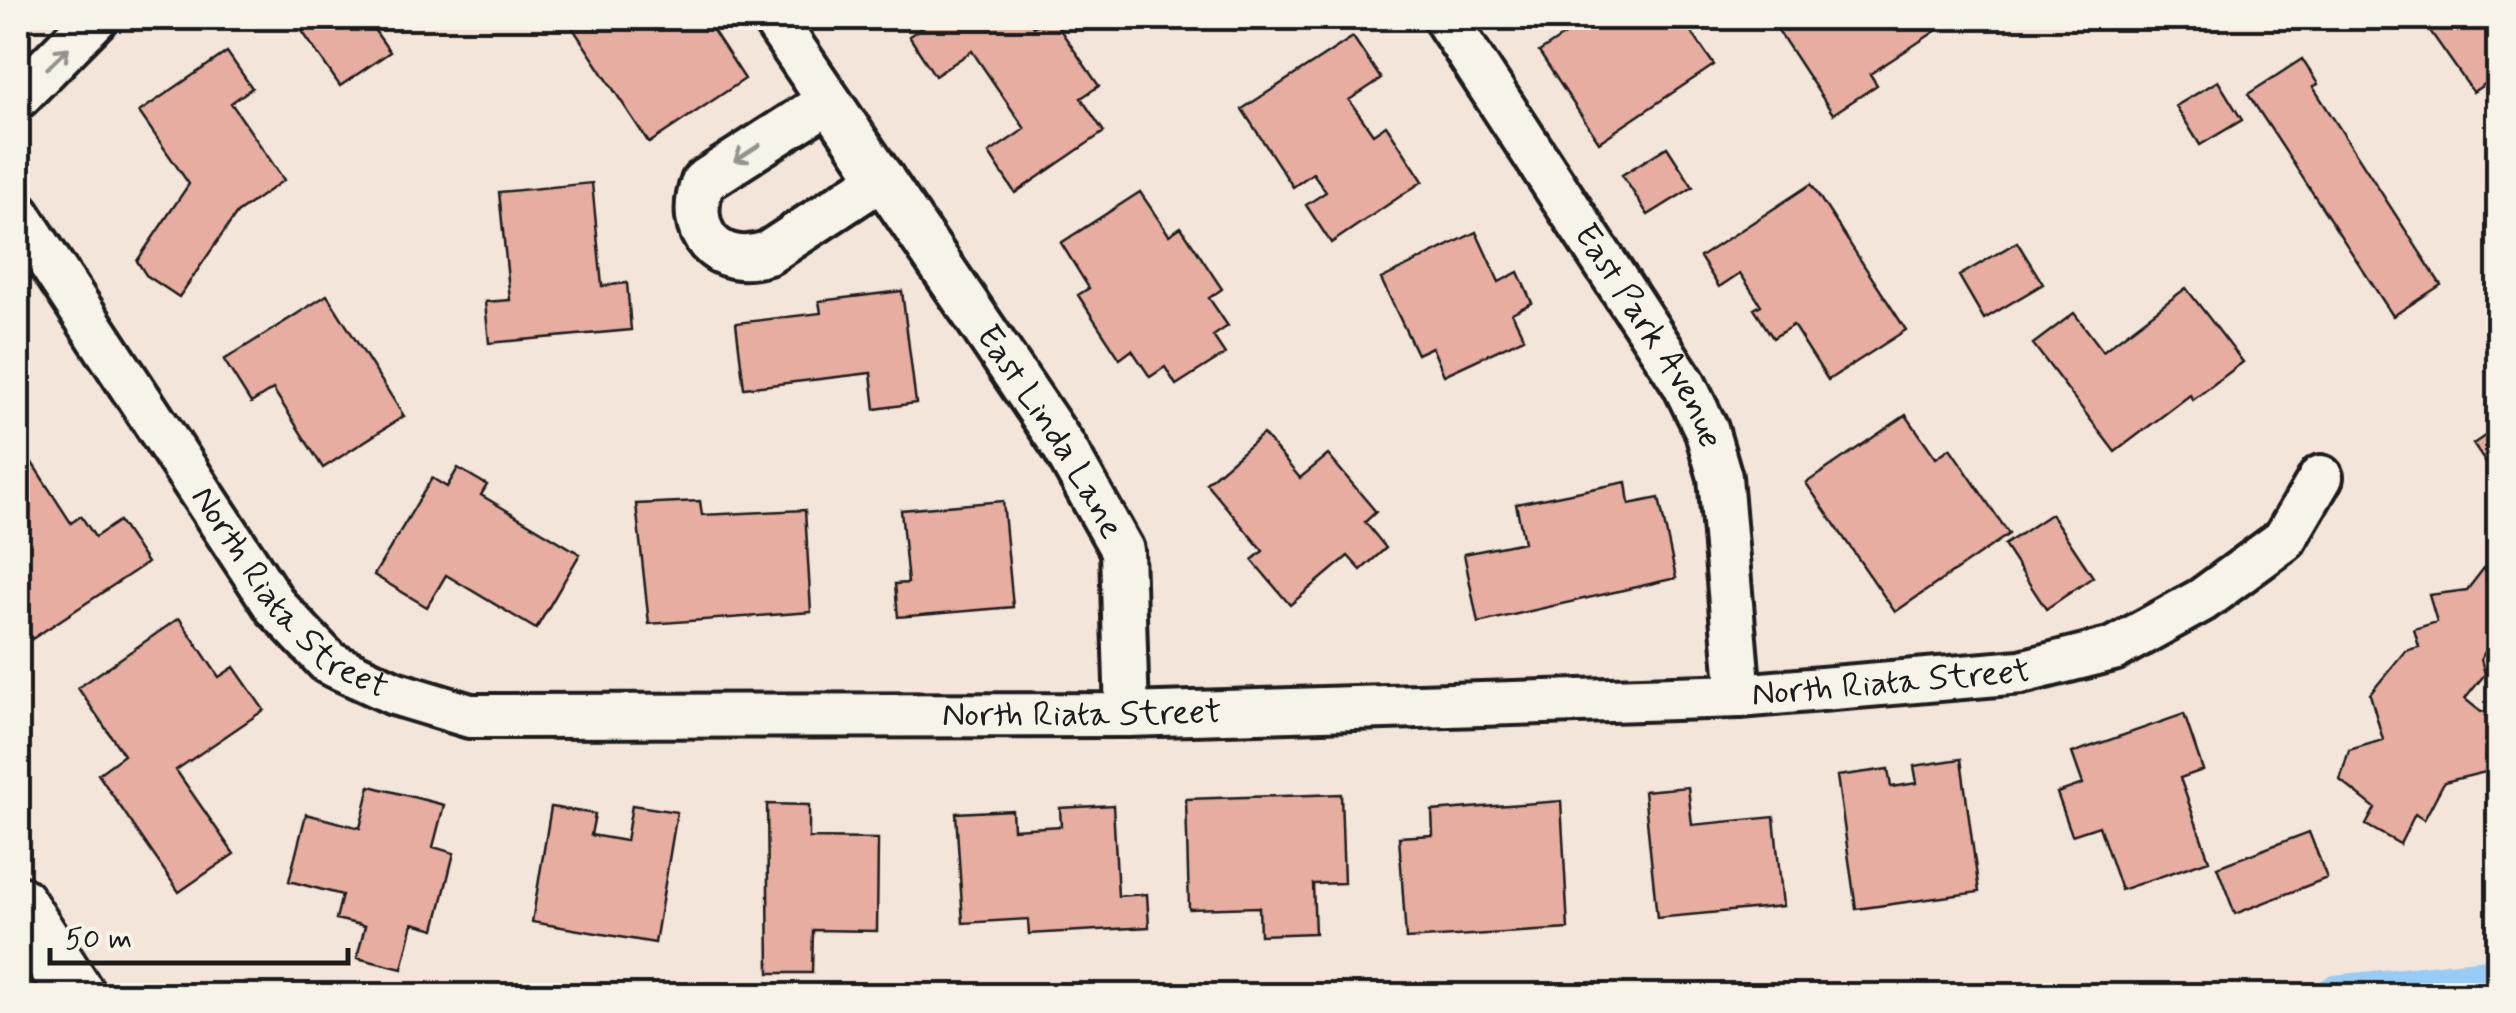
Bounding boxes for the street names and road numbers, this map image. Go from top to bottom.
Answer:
street label: East Park Avenue [1562,215,1733,453]
street label: East Linda Lane [965,316,1134,547]
street label: North Riata Street [180,477,395,710]
street label: North Riata Street [1750,647,2036,718]
street label: North Riata Street [942,689,1222,738]

